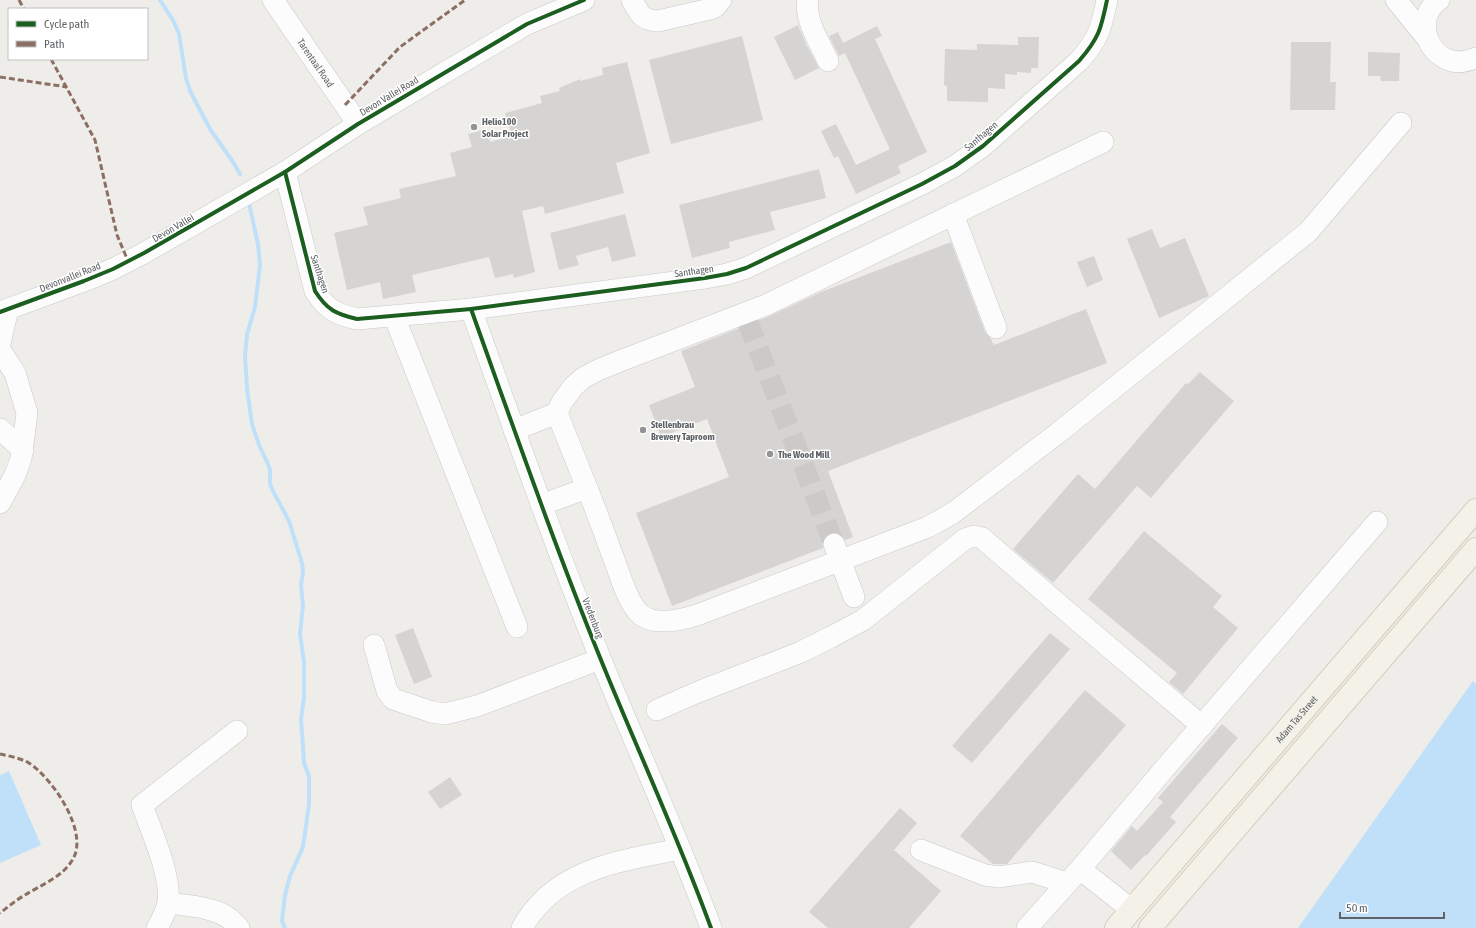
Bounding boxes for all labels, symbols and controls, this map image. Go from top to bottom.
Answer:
legend [8,8,148,60]
text: Cycle path [44,17,89,31]
street label: Tarentaal Road [296,36,336,89]
text: Path [44,37,65,51]
street label: Devon Vallei Road [358,74,421,118]
place label: Helio100 Solar Project [482,116,529,139]
street label: Santhagen [962,119,1000,153]
marker: Helio100 Solar Project [469,122,479,132]
street label: Devon Vallei [150,212,196,244]
street label: Santhagen [309,253,331,295]
street label: Devonvallei Road [38,260,102,294]
street label: Santhagen [674,263,715,279]
place label: Stellenbrau Brewery Taproom [651,419,715,442]
marker: Stellenbrau Brewery Taproom [638,425,648,435]
marker: The Wood Mill [765,449,775,459]
place label: The Wood Mill [778,449,830,460]
street label: Vredenburg [580,596,606,641]
street label: Adam Tas Street [1273,693,1319,744]
scale bar [1340,894,1444,920]
text: 50 m [1346,901,1368,915]

